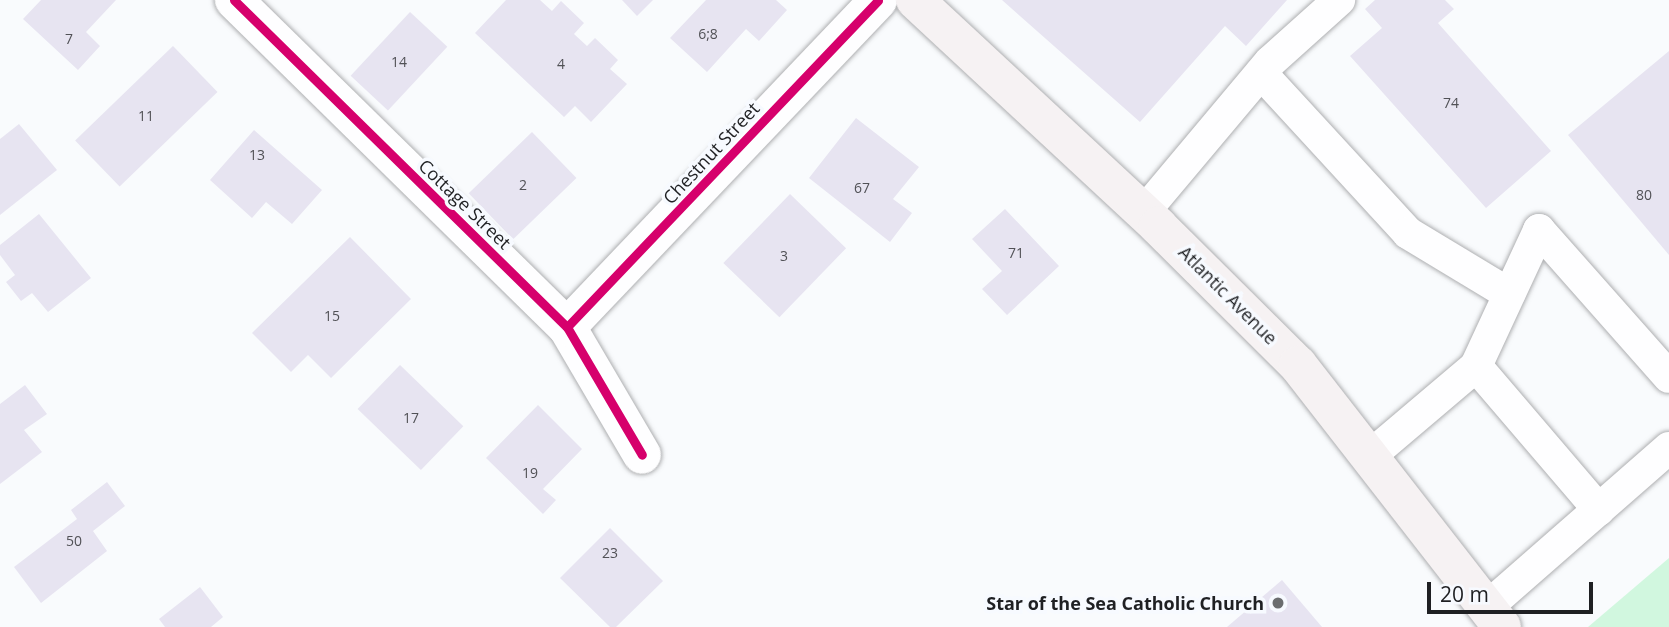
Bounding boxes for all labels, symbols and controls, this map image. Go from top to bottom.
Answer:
house number: 6;8 [698,26,718,42]
house number: 7 [65,31,73,47]
house number: 14 [391,54,407,70]
house number: 4 [557,56,565,72]
house number: 74 [1443,95,1459,111]
street label: Chestnut Street [658,98,764,208]
house number: 11 [138,108,154,124]
house number: 13 [249,147,265,163]
street label: Cottage Street [414,155,516,253]
house number: 2 [519,177,527,193]
house number: 67 [854,180,870,196]
house number: 80 [1636,187,1652,203]
street label: Atlantic Avenue [1174,241,1282,349]
house number: 71 [1008,245,1024,261]
house number: 3 [780,248,788,264]
house number: 15 [324,308,340,324]
house number: 17 [403,410,419,426]
house number: 19 [522,465,538,481]
house number: 50 [66,533,82,549]
house number: 23 [602,545,618,561]
scale bar [1431,568,1597,612]
text: 20 m [1440,580,1489,608]
place label: Star of the Sea Catholic Church [986,592,1264,614]
marker: Star of the Sea Catholic Church [1270,595,1286,611]

